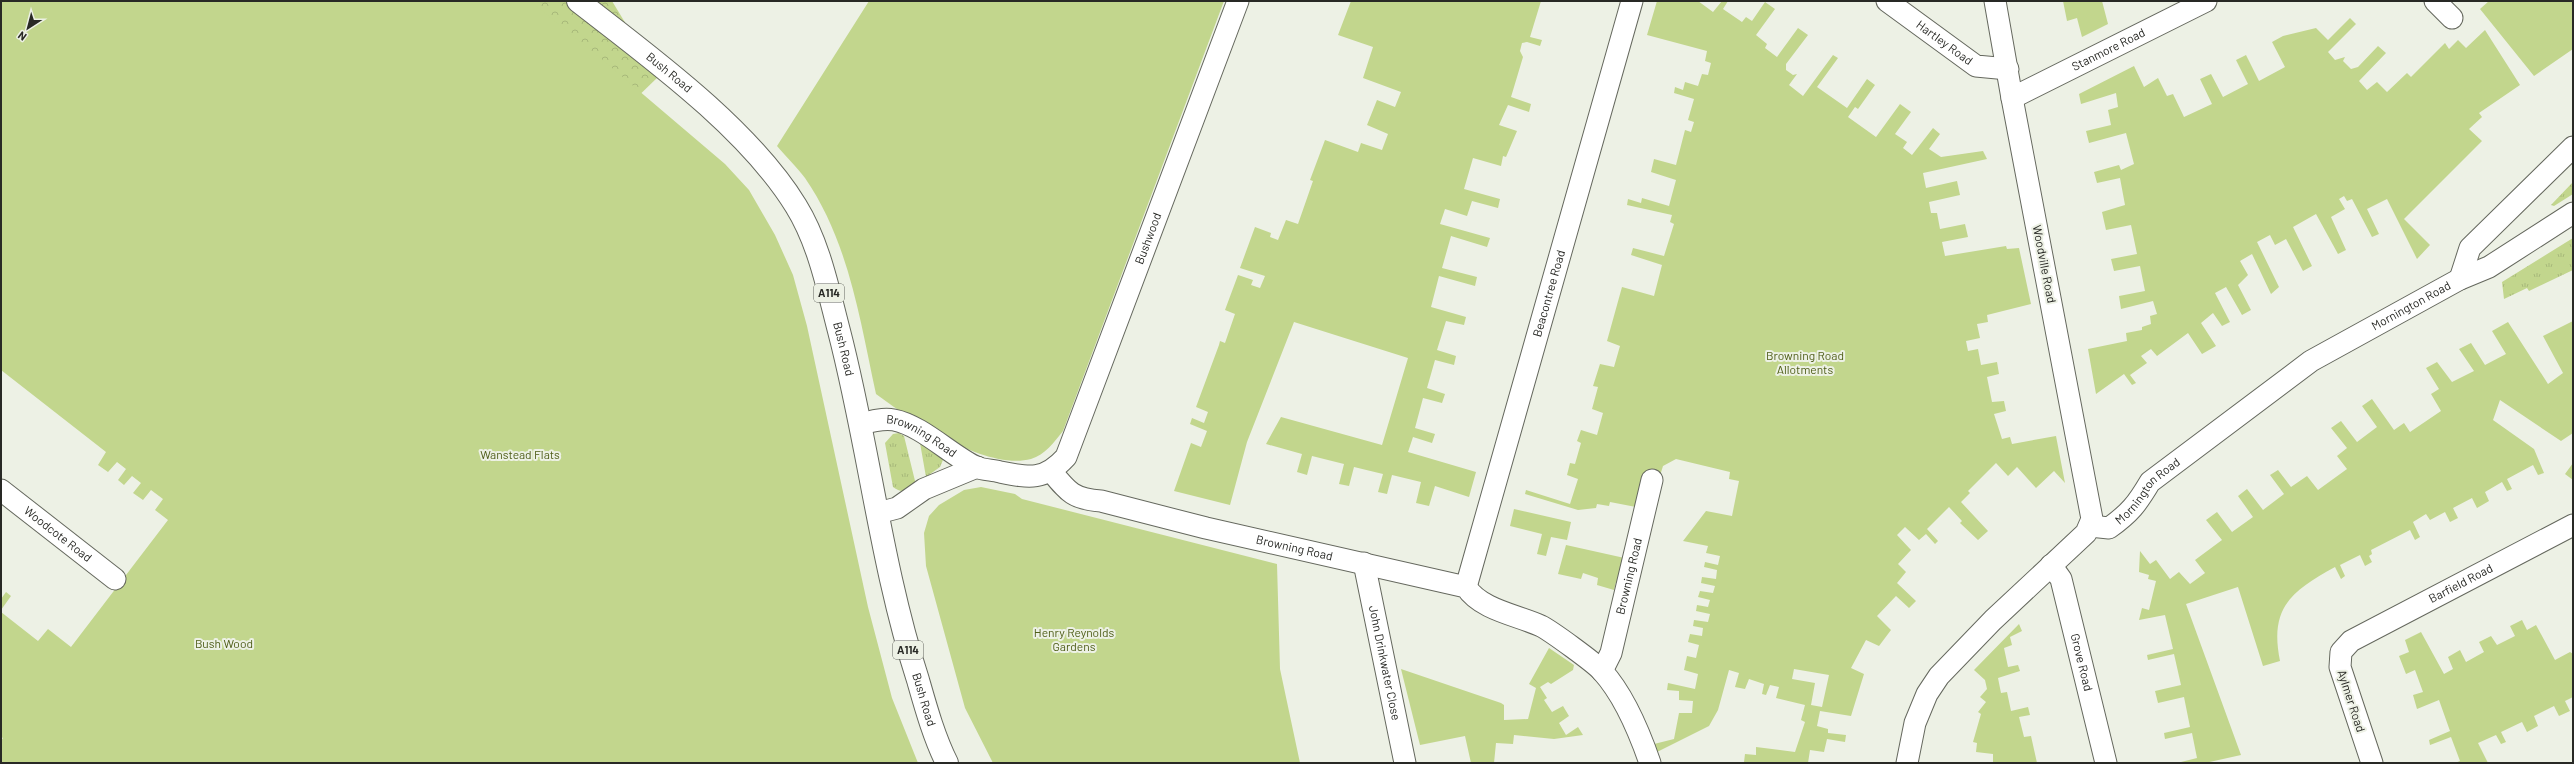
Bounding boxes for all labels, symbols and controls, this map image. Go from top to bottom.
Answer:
north arrow [8,8,48,48]
street label: Hartley Road [1914,17,1976,67]
street label: Stanmore Road [2069,25,2147,73]
text: N [15,29,29,44]
street label: Bush Road [644,49,696,95]
street label: Bushwood [1131,210,1164,266]
street label: Woodville Road [2031,224,2059,304]
street label: Beacontree Road [1529,248,1567,338]
street label: Mornington Road [2369,278,2453,332]
road number: A114 [814,284,844,302]
street label: Bush Road [831,320,858,377]
park label: Browning Road Allotments [1766,348,1844,376]
street label: Browning Road [886,411,960,460]
park label: Wanstead Flats [480,447,560,461]
street label: Mornington Road [2112,454,2182,527]
street label: Woodcote Road [22,503,95,564]
street label: Browning Road [1255,532,1334,563]
street label: Browning Road [1612,536,1644,616]
street label: Barfield Road [2426,560,2495,605]
street label: John Drinkwater Close [1367,604,1404,721]
park label: Henry Reynolds Gardens [1034,625,1114,653]
street label: Grove Road [2069,632,2096,692]
park label: Bush Wood [195,636,253,650]
road number: A114 [893,641,923,659]
street label: Aylmer Road [2335,668,2369,734]
street label: Bush Road [910,671,939,728]

